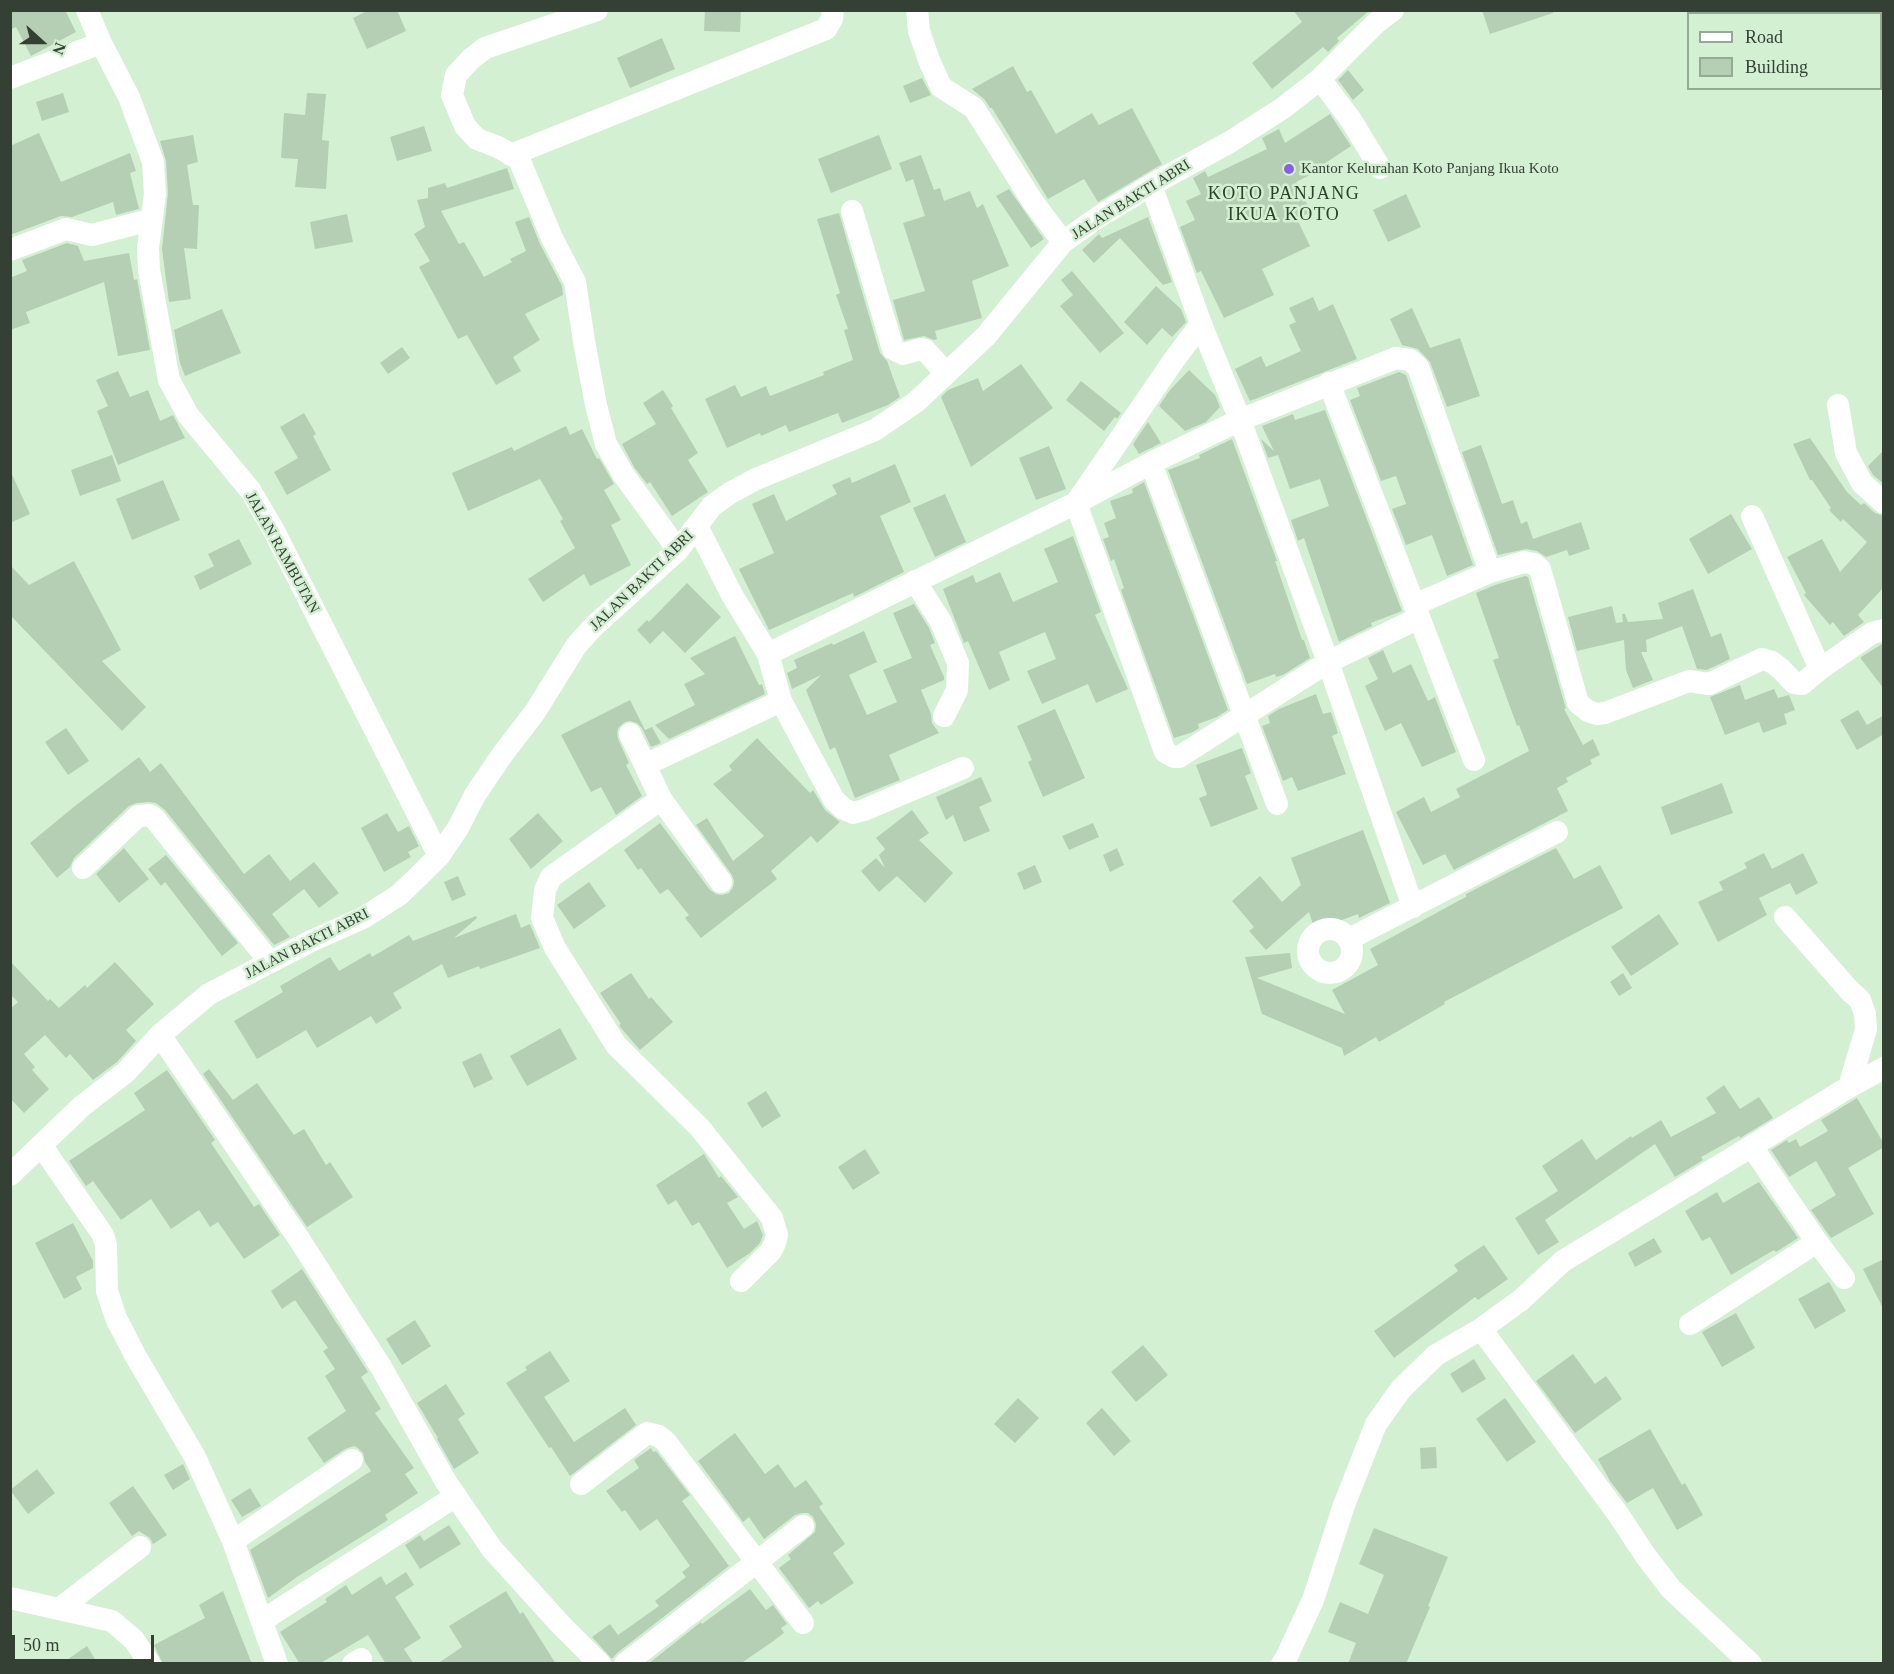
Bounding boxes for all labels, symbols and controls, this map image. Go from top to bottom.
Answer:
north arrow [12,12,72,72]
legend [1687,12,1882,90]
text: Road [1745,27,1783,47]
text: N [49,40,69,57]
text: Building [1745,57,1808,77]
street label: JALAN BAKTI ABRI [1068,156,1194,244]
place label: Kantor Kelurahan Koto Panjang Ikua Koto [1301,160,1559,178]
marker: Kantor Kelurahan Koto Panjang Ikua Koto [1282,162,1296,176]
district label: KOTO PANJANG IKUA KOTO [1208,183,1360,226]
street label: JALAN RAMBUTAN [241,489,323,617]
street label: JALAN BAKTI ABRI [587,527,697,635]
street label: JALAN BAKTI ABRI [242,905,372,983]
scale bar [15,1623,158,1661]
text: 50 m [23,1635,60,1655]

